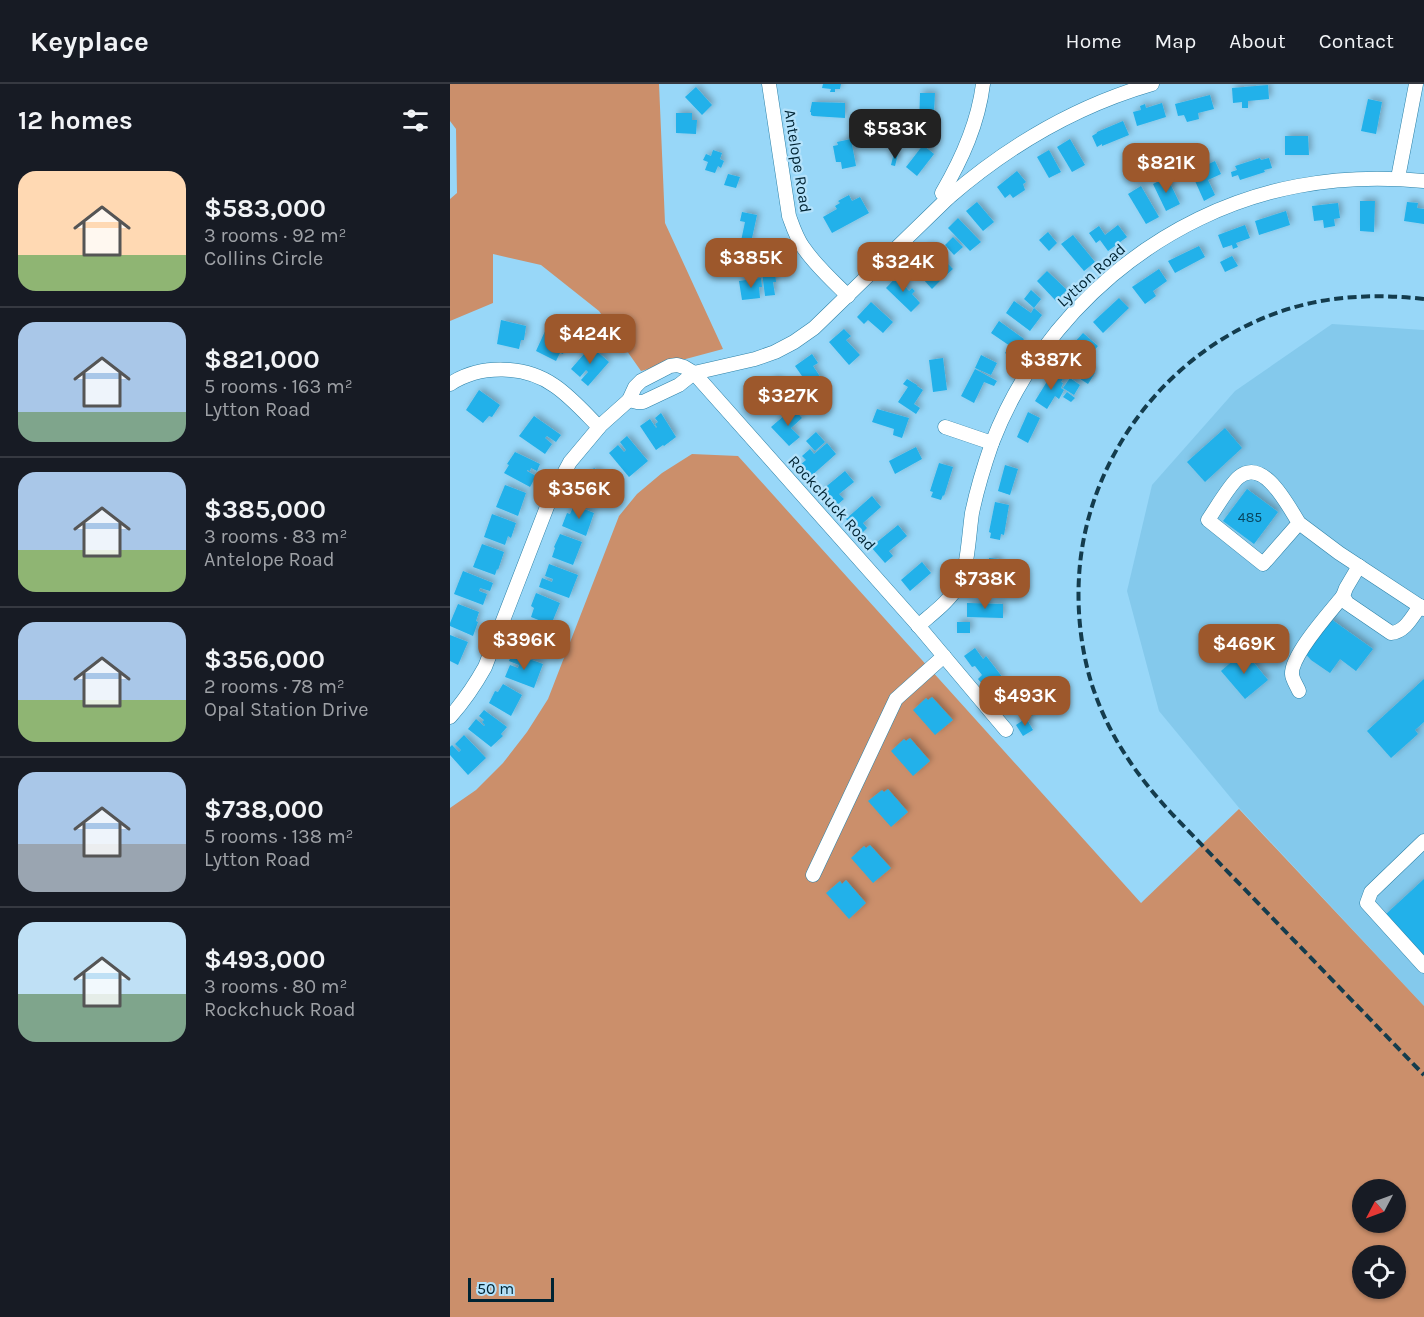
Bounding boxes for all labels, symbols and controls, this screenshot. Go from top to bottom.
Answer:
text: Keyplace [30,25,149,58]
text: Home [1066,29,1122,53]
text: Map [1155,29,1196,53]
text: About [1229,29,1286,53]
text: Contact [1319,29,1394,53]
icon: filters [399,104,432,137]
text: 12 homes [18,105,133,136]
street label: Antelope Road [780,108,816,214]
pin: $583K [853,109,937,160]
text: $583K [863,117,927,140]
pin: $821K [1124,143,1208,194]
text: $821K [1136,151,1196,174]
text: $583,000 [204,193,326,224]
icon: home [66,195,138,267]
text: 3 rooms · 92 m² [204,224,347,247]
pin: $385K [709,238,793,289]
street label: Lytton Road [1053,239,1129,311]
pin: $324K [861,242,945,293]
text: $385K [719,246,783,269]
text: Collins Circle [204,247,323,270]
text: $324K [871,250,935,273]
pin: $424K [548,314,632,365]
text: $424K [559,322,621,345]
pin: $387K [1009,340,1093,391]
text: $821,000 [204,344,320,375]
icon: home [66,346,138,418]
text: $387K [1020,348,1082,371]
text: 5 rooms · 163 m² [204,375,353,398]
pin: $327K [746,376,830,427]
text: $327K [757,384,819,407]
text: Lytton Road [204,398,311,421]
street label: Rockchuck Road [784,452,880,554]
pin: $356K [537,469,621,520]
text: $356K [547,477,611,500]
text: $385,000 [204,494,326,525]
icon: home [66,496,138,568]
house number: 485 [1238,509,1262,526]
text: 3 rooms · 83 m² [204,525,348,548]
text: Antelope Road [204,548,335,571]
pin: $738K [943,559,1027,610]
text: $738K [954,567,1016,590]
pin: $396K [482,620,566,671]
pin: $469K [1202,624,1286,675]
text: $396K [492,628,556,651]
text: $469K [1212,632,1276,655]
text: $356,000 [204,644,325,675]
icon: home [66,646,138,718]
text: 2 rooms · 78 m² [204,675,345,698]
pin: $493K [983,676,1067,727]
text: $493K [993,684,1057,707]
text: Opal Station Drive [204,698,369,721]
text: $738,000 [204,794,324,825]
icon: home [66,796,138,868]
text: 5 rooms · 138 m² [204,825,354,848]
text: Lytton Road [204,848,311,871]
text: $493,000 [204,944,325,975]
icon: home [66,946,138,1018]
text: 3 rooms · 80 m² [204,975,348,998]
text: Rockchuck Road [204,998,356,1021]
north arrow [1352,1179,1406,1233]
map controls [1352,1179,1406,1299]
button: locate [1352,1245,1406,1299]
scale bar [468,1275,554,1302]
text: 50 m [477,1279,514,1298]

